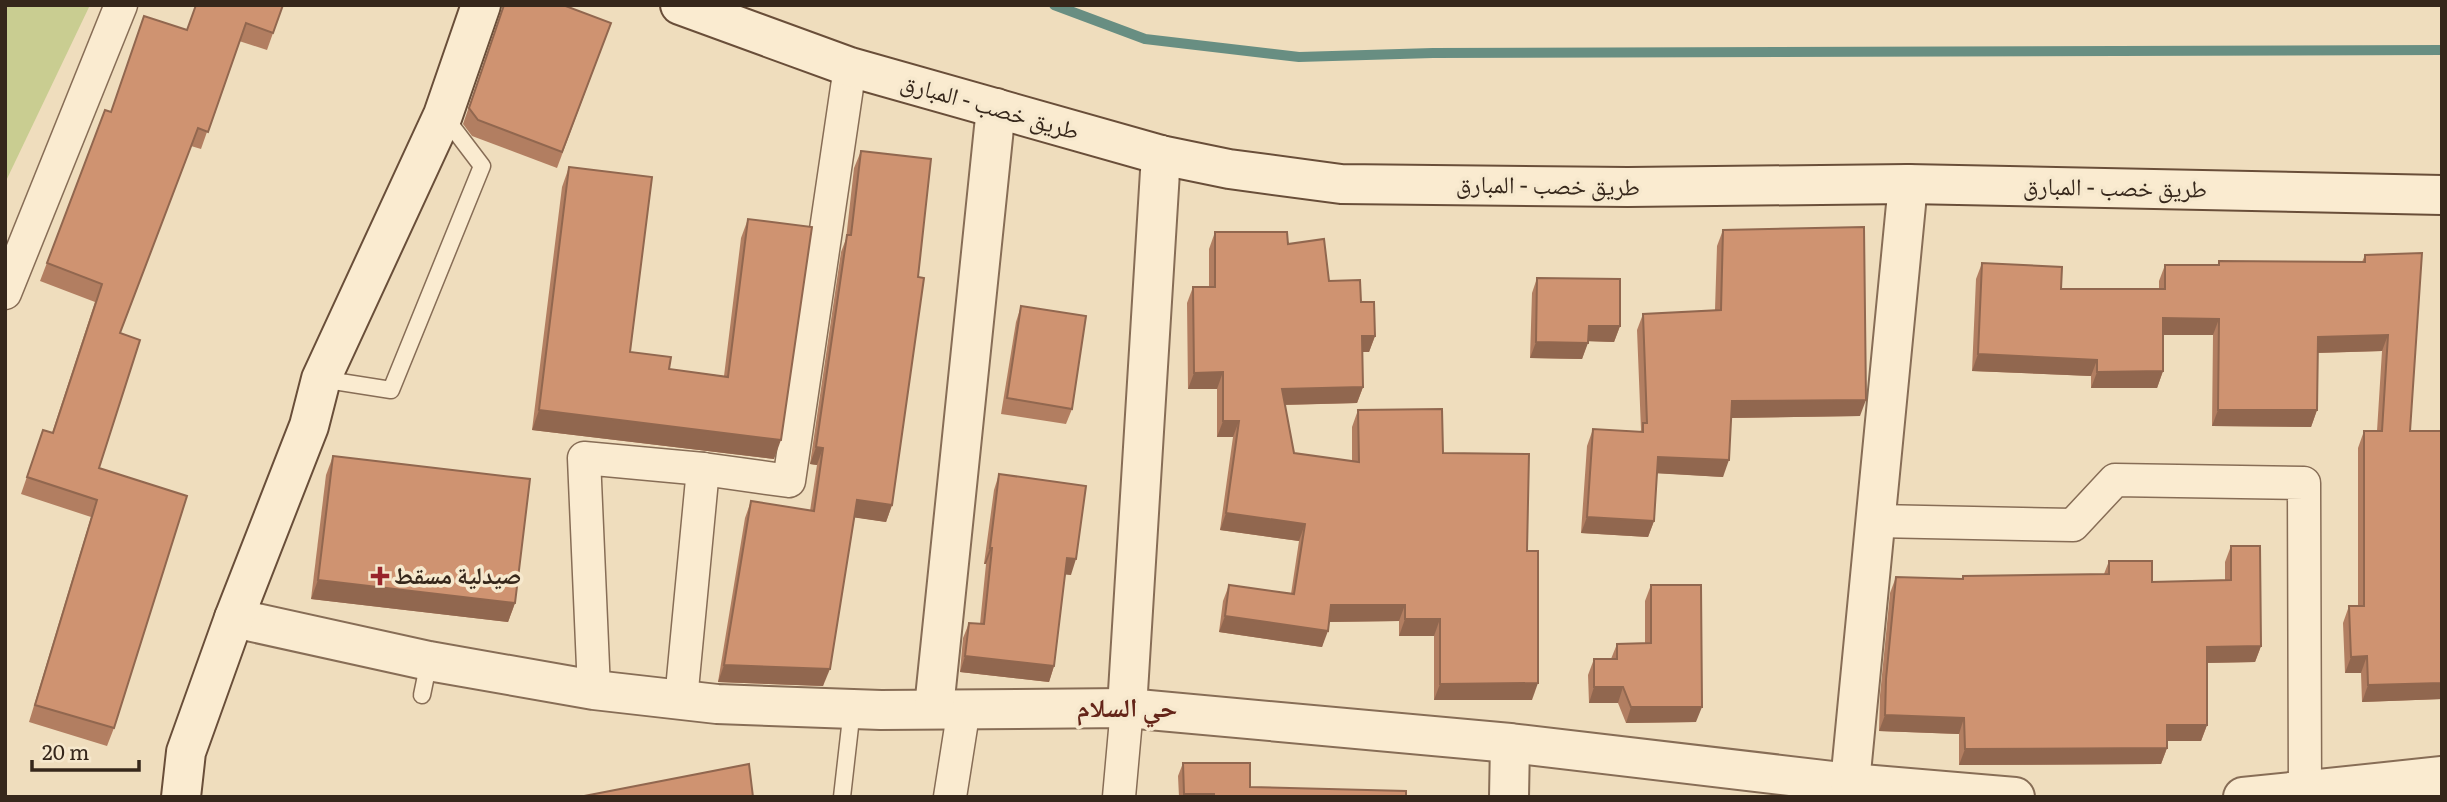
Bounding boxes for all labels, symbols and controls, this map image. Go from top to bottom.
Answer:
street label: طريق خصب - المبارق [897,62,1084,147]
street label: طريق خصب - المبارق [1456,164,1640,203]
street label: طريق خصب - المبارق [2023,166,2207,205]
place label: صيدلية مسقط [394,556,521,591]
marker: صيدلية مسقط [372,568,388,584]
district label: حي السلام [1077,686,1177,728]
scale bar [32,728,138,772]
text: 20 m [42,735,89,766]

